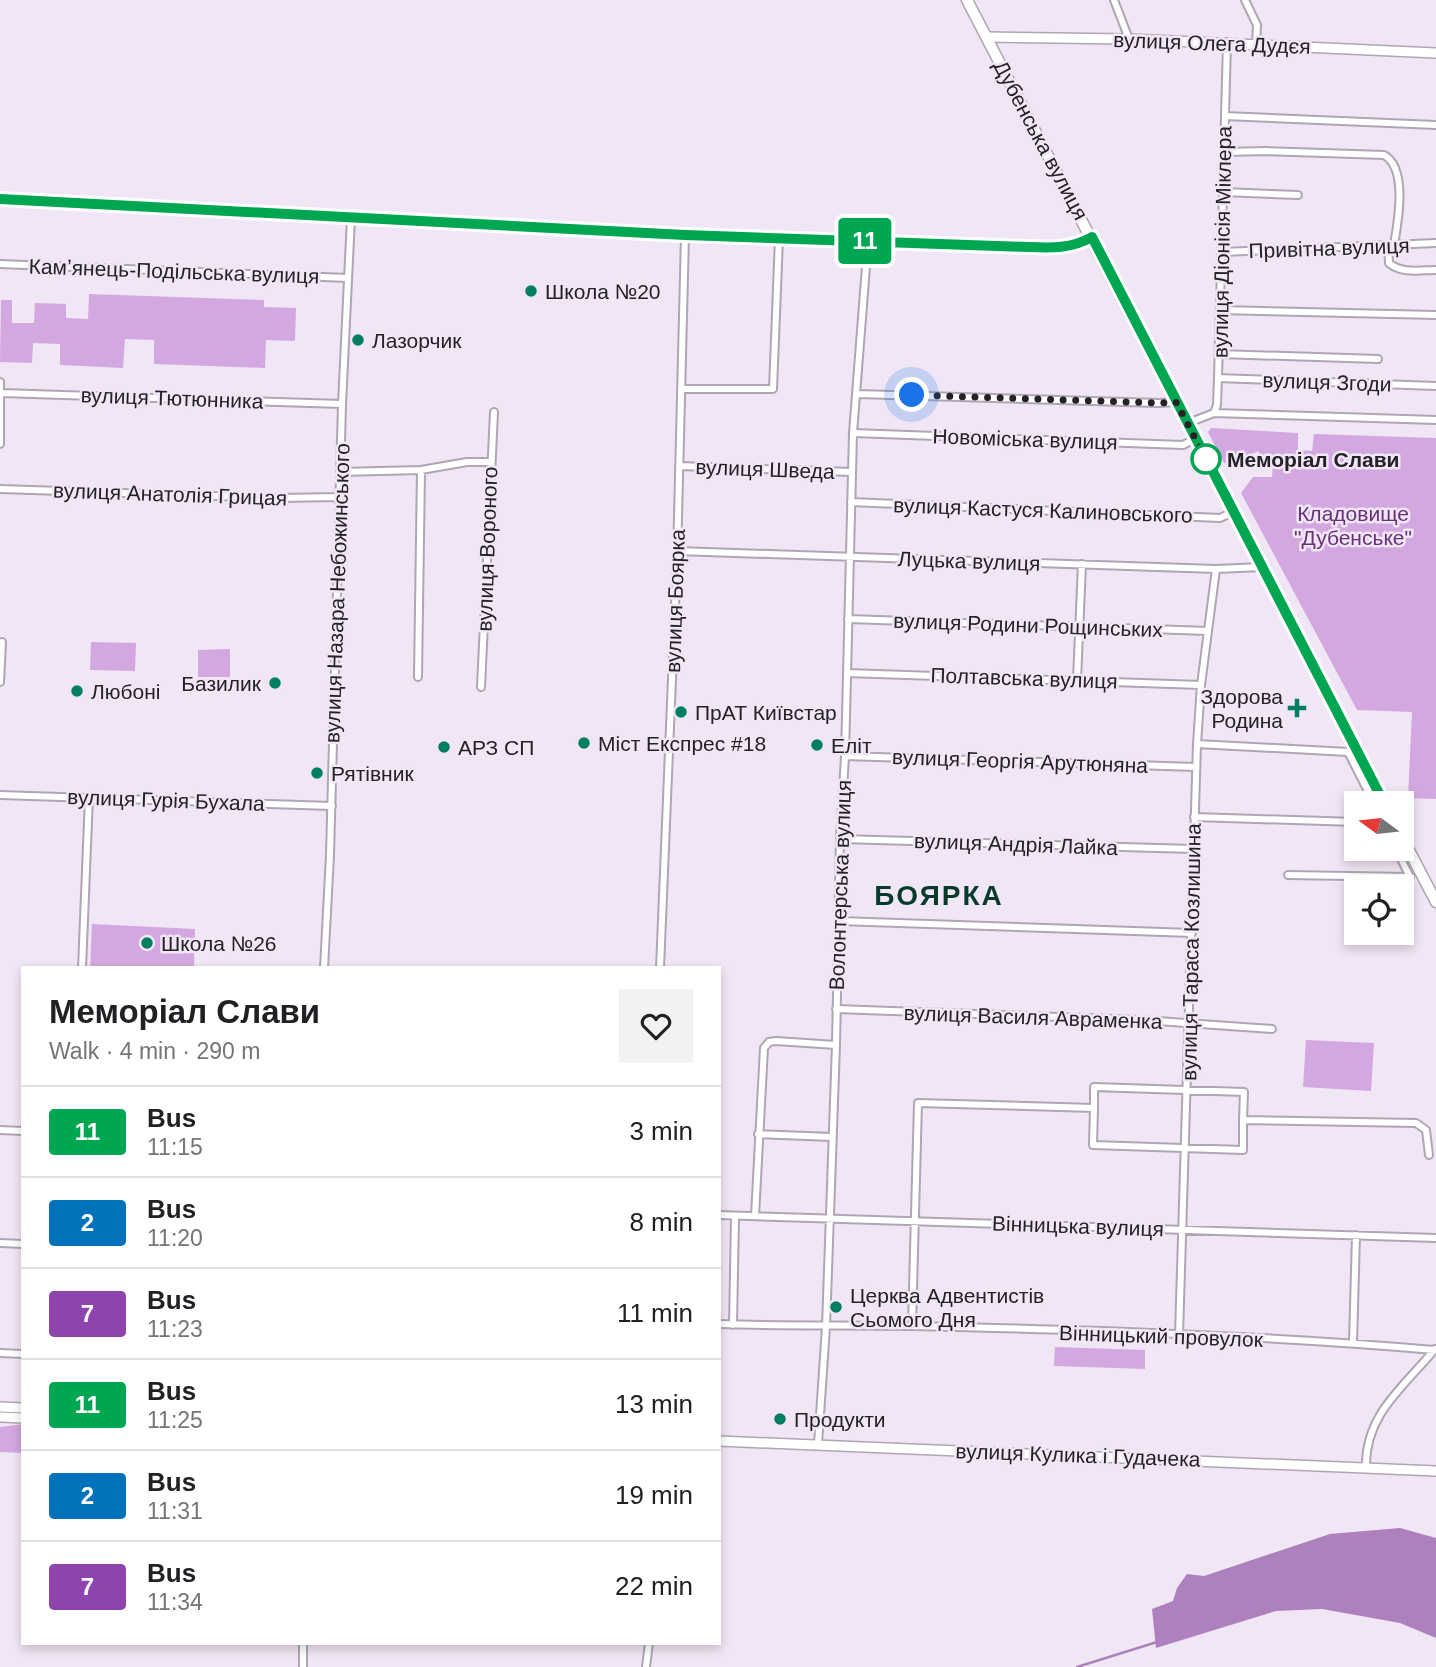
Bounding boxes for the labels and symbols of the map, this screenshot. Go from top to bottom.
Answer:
street label: вулиця Олега Дудєя [1113,28,1311,58]
street label: Дубенська вулиця [989,56,1093,224]
street label: вулиця Діонісія Міклера [1208,125,1236,358]
line badge: 11 [834,218,896,264]
street label: Привітна вулиця [1248,234,1410,262]
street label: Камʼянець-Подільська вулиця [28,254,320,288]
place label: Школа №20 [545,280,661,303]
marker: Школа №20 [523,283,539,299]
place label: Лазорчик [372,329,462,352]
marker: Лазорчик [350,332,366,348]
street label: вулиця Згоди [1262,368,1392,396]
your location [894,377,929,412]
street label: вулиця Тютюнника [80,383,264,413]
street label: Новоміська вулиця [932,424,1118,454]
street label: вулиця Назара Небожинського [320,443,354,743]
marker: Меморіал Слави [1191,444,1221,474]
place label: Меморіал Слави [1227,448,1400,471]
street label: вулиця Шведа [695,455,835,483]
street label: вулиця Вороного [473,466,501,632]
street label: вулиця Анатолія Грицая [53,478,287,510]
street label: вулиця Кастуся Калиновського [893,493,1193,527]
park label: Кладовище "Дубенське" [1294,502,1412,549]
street label: вулиця Боярка [661,528,689,673]
street label: Луцька вулиця [897,547,1041,575]
street label: вулиця Родини Рощинських [893,609,1164,641]
street label: Полтавська вулиця [930,663,1118,693]
place label: Базилик [181,672,262,695]
marker: Базилик [267,675,283,691]
place label: Любоні [91,680,161,703]
marker: Любоні [69,683,85,699]
place label: Здорова Родина [1200,685,1283,732]
marker: Здорова Родина [1289,700,1305,716]
place label: ПрАТ Київстар [695,701,837,724]
marker: ПрАТ Київстар [673,704,689,720]
place label: Міст Експрес #18 [598,732,766,755]
place label: Еліт [831,734,872,757]
marker: Міст Експрес #18 [576,735,592,751]
place label: АРЗ СП [458,736,534,759]
marker: Еліт [809,737,825,753]
marker: АРЗ СП [436,739,452,755]
street label: вулиця Георгія Арутюняна [892,745,1149,777]
place label: Рятівник [331,762,414,785]
marker: Рятівник [309,765,325,781]
street label: Волонтерська вулиця [825,779,855,991]
street label: вулиця Гурія Бухала [67,785,265,815]
north arrow [1344,791,1414,861]
street label: вулиця Тараса Козлишина [1177,823,1205,1081]
street label: вулиця Андрія Лайка [914,829,1119,859]
district label: БОЯРКА [874,880,1004,911]
place label: Школа №26 [161,932,277,955]
marker: Школа №26 [139,935,155,951]
street label: вулиця Василя Авраменка [903,1001,1163,1033]
street label: Вінницька вулиця [992,1212,1164,1240]
place label: Церква Адвентистів Сьомого Дня [850,1284,1044,1331]
marker: Церква Адвентистів Сьомого Дня [828,1299,844,1315]
street label: Вінницький провулок [1059,1321,1264,1351]
place label: Продукти [794,1408,886,1431]
marker: Продукти [772,1411,788,1427]
street label: вулиця Кулика і Гудачека [955,1439,1201,1471]

